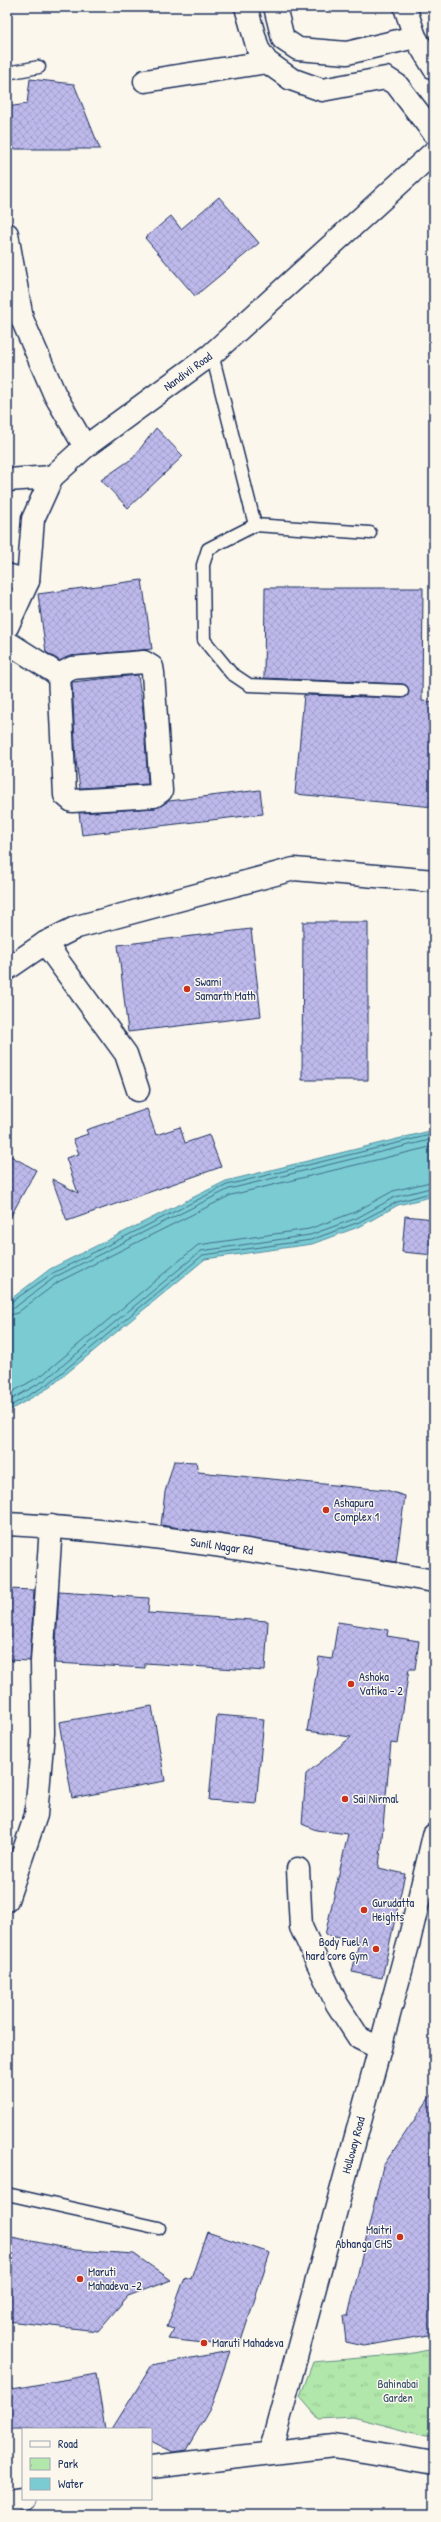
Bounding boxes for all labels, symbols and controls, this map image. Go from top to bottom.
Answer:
street label: Nandivii Road [160,347,216,395]
place label: Swami Samarth Math [195,973,256,1004]
marker: Swami Samarth Math [182,984,192,994]
place label: Ashapura Complex 1 [334,1494,379,1525]
marker: Ashapura Complex 1 [321,1505,331,1515]
street label: Sunil Nagar Rd [189,1533,255,1559]
place label: Ashoka Vatika - 2 [359,1668,403,1699]
marker: Ashoka Vatika - 2 [346,1679,356,1689]
place label: Sai Nirmal [353,1790,399,1807]
marker: Sai Nirmal [340,1794,350,1804]
place label: Gurudatta Heights [372,1894,415,1925]
marker: Gurudatta Heights [359,1905,369,1915]
place label: Body Fuel A hard core Gym [306,1933,368,1964]
marker: Body Fuel A hard core Gym [371,1944,381,1954]
street label: Holloway Road [337,2114,369,2175]
place label: Maitri Abhanga CHS [336,2221,392,2252]
marker: Maitri Abhanga CHS [395,2232,405,2242]
place label: Maruti Mahadeva -2 [88,2263,142,2294]
marker: Maruti Mahadeva -2 [75,2274,85,2284]
place label: Maruti Mahadeva [212,2334,284,2351]
marker: Maruti Mahadeva [199,2338,209,2348]
park label: Bahinabai Garden [378,2375,418,2406]
legend [22,2428,152,2500]
text: Road [58,2435,78,2452]
text: Park [58,2455,78,2472]
text: Water [58,2475,84,2492]

